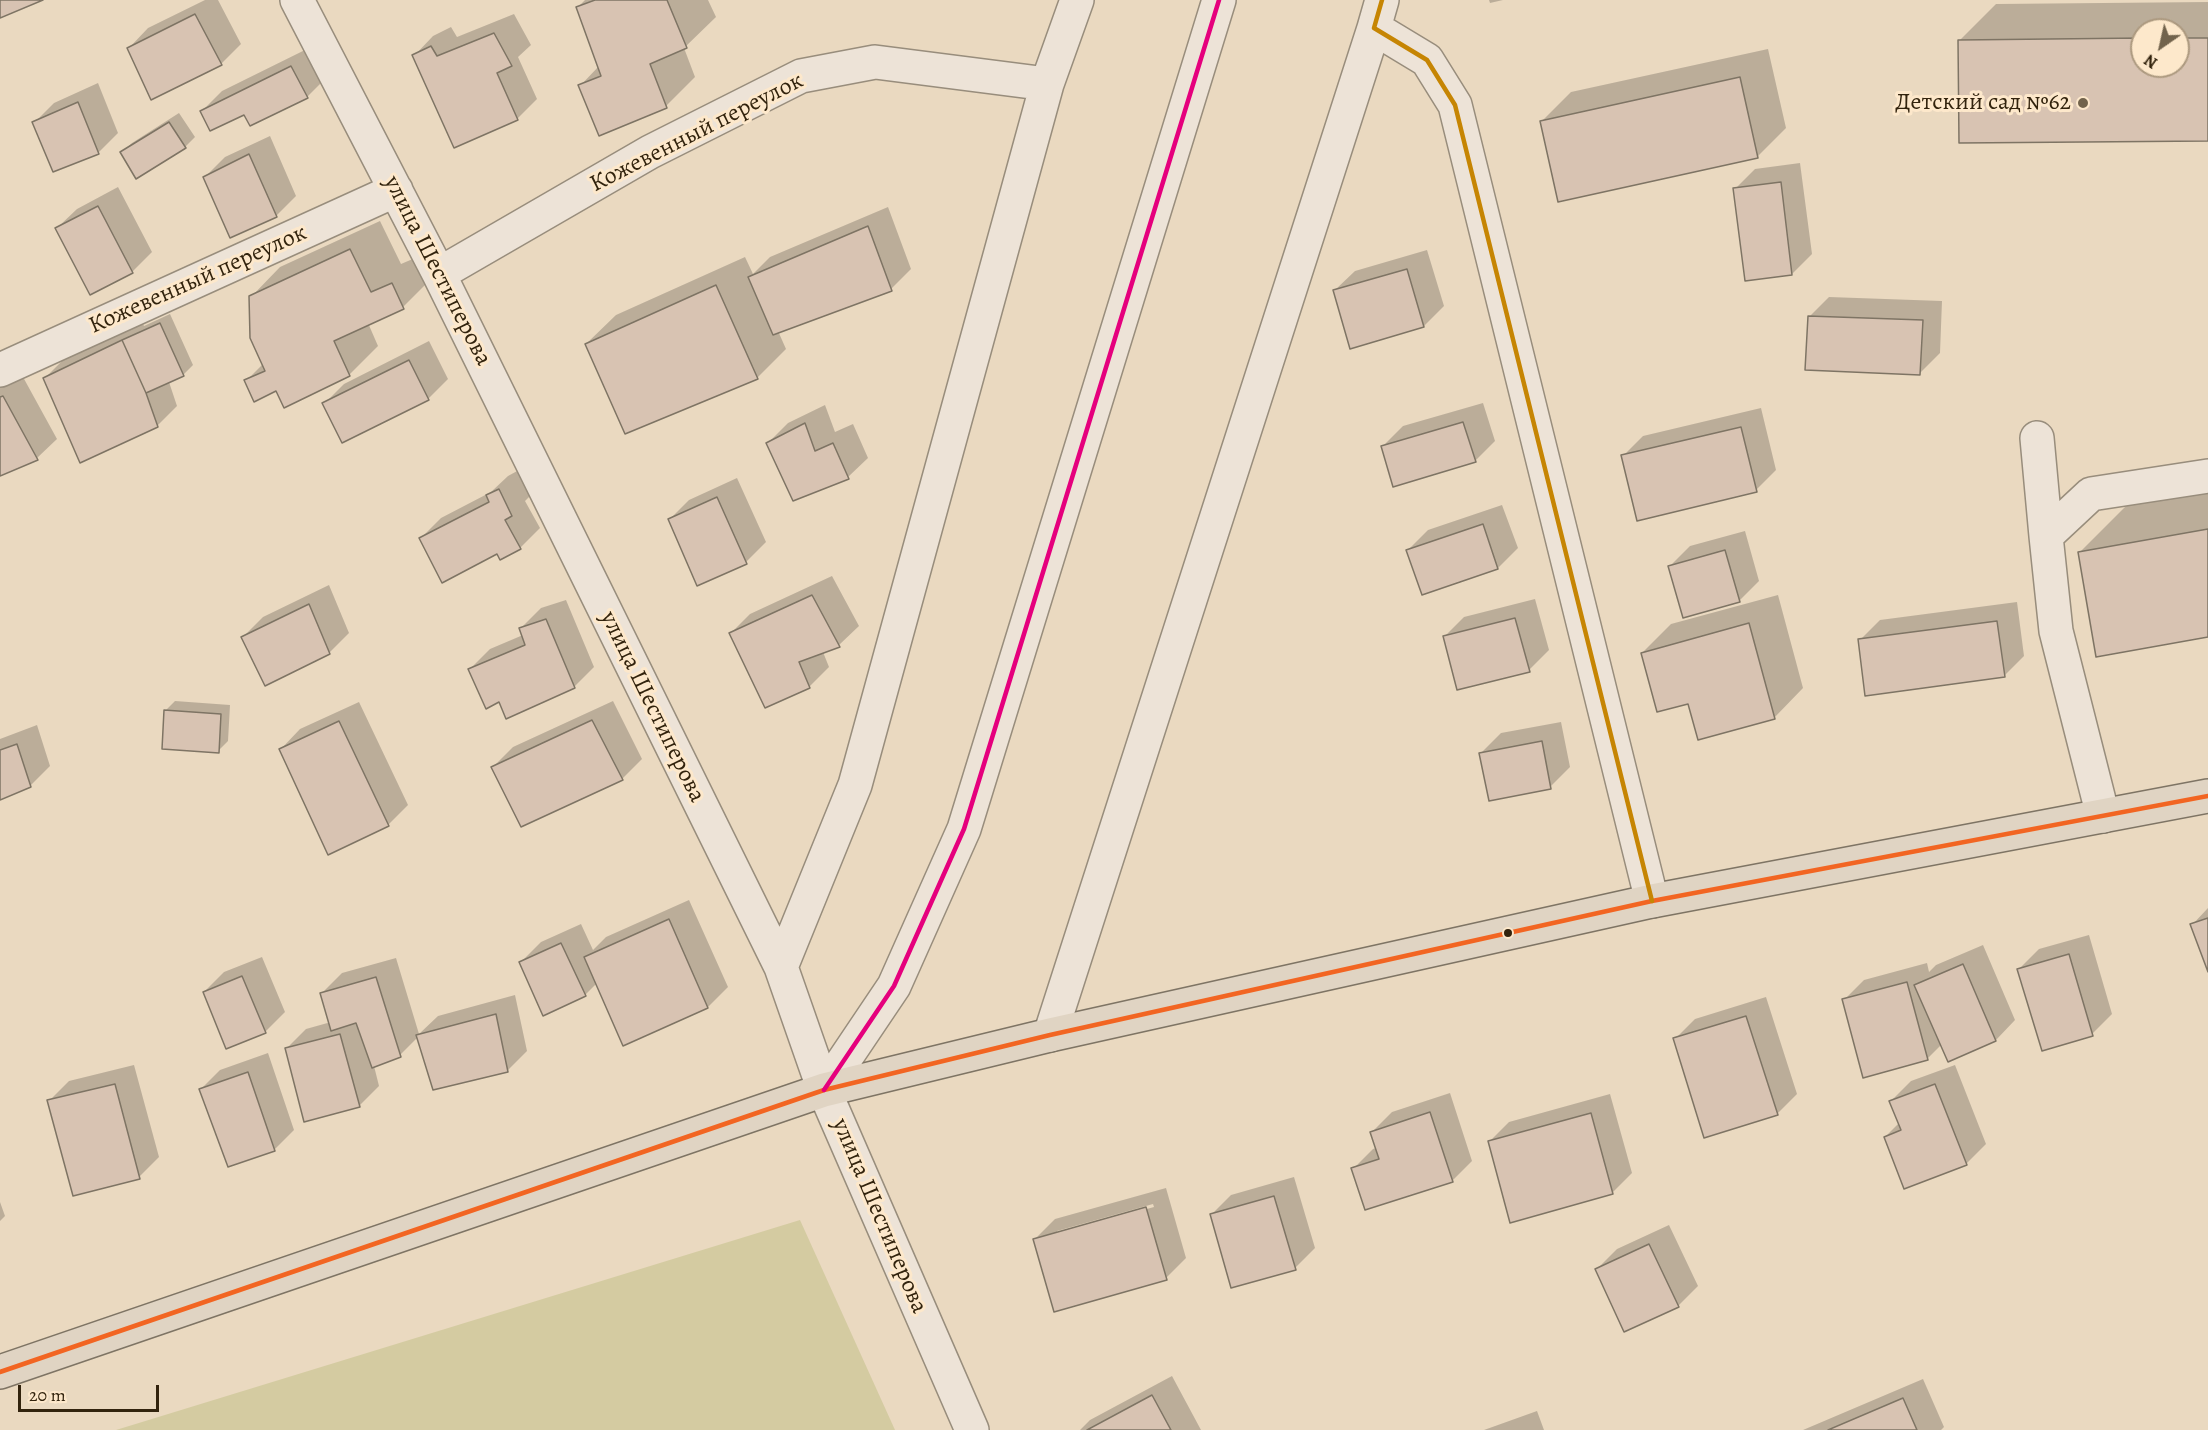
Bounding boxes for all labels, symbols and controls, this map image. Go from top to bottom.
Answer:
north arrow [2130,18,2190,78]
text: N [2140,49,2162,74]
street label: Кожевенный переулок [586,67,808,199]
place label: Детский сад №62 [1895,89,2071,117]
marker: Детский сад №62 [2076,96,2090,110]
street label: улица Шестиперова [377,171,497,371]
street label: Кожевенный переулок [85,219,311,341]
street label: улица Шестиперова [593,607,711,807]
unlabelled marker [1502,927,1514,939]
street label: улица Шестиперова [825,1114,933,1318]
scale bar [21,1373,162,1411]
text: 20 m [29,1383,66,1407]

